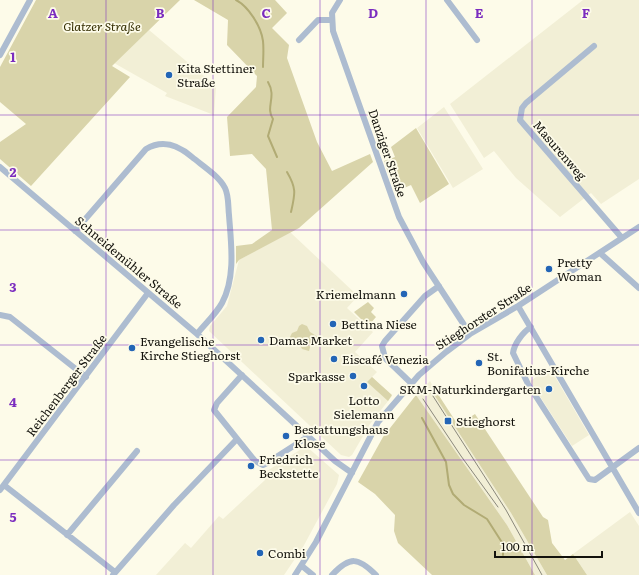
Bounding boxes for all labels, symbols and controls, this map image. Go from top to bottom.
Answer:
text: A [48,3,58,22]
text: B [156,3,165,22]
text: C [261,3,271,22]
text: D [368,3,378,22]
text: E [475,3,484,22]
text: F [582,3,590,22]
park label: Glatzer Straße [63,17,141,35]
text: 1 [10,47,16,66]
place label: Kita Stettiner Straße [177,59,255,91]
marker: Kita Stettiner Straße [164,70,174,80]
street label: Danziger Straße [364,107,412,199]
street label: Masurenweg [529,116,591,184]
text: 2 [10,162,17,181]
street label: Schneidemühler Straße [71,212,187,312]
place label: Pretty Woman [557,253,602,285]
marker: Pretty Woman [544,264,554,274]
text: 3 [9,277,17,296]
street label: Stieghorster Straße [431,278,535,354]
place label: Kriemelmann [316,285,396,303]
marker: Kriemelmann [399,289,409,299]
place label: Bettina Niese [341,315,417,333]
marker: Bettina Niese [328,319,338,329]
street label: Reichenberger Straße [22,330,110,440]
place label: Damas Market [269,331,352,349]
place label: Evangelische Kirche Stieghorst [140,332,240,364]
marker: Damas Market [256,335,266,345]
marker: Evangelische Kirche Stieghorst [127,343,137,353]
place label: St. Bonifatius-Kirche [487,347,589,379]
place label: Eiscafé Venezia [342,350,429,368]
marker: Eiscafé Venezia [329,354,339,364]
marker: St. Bonifatius-Kirche [474,358,484,368]
place label: Sparkasse [288,367,345,385]
marker: Sparkasse [348,371,358,381]
place label: SKM-Naturkindergarten [400,380,541,398]
marker: Lotto Sielemann [359,381,369,391]
marker: SKM-Naturkindergarten [544,384,554,394]
place label: Lotto Sielemann [334,391,395,423]
text: 4 [9,392,17,411]
place label: Stieghorst [456,412,515,430]
marker: Stieghorst [443,416,453,426]
place label: Bestattungshaus Klose [294,420,389,452]
marker: Bestattungshaus Klose [281,431,291,441]
place label: Friedrich Beckstette [259,450,318,482]
marker: Friedrich Beckstette [246,461,256,471]
text: 5 [9,507,17,526]
scale bar [495,533,602,559]
text: 100 m [501,537,534,555]
place label: Combi [268,544,306,562]
marker: Combi [255,548,265,558]

